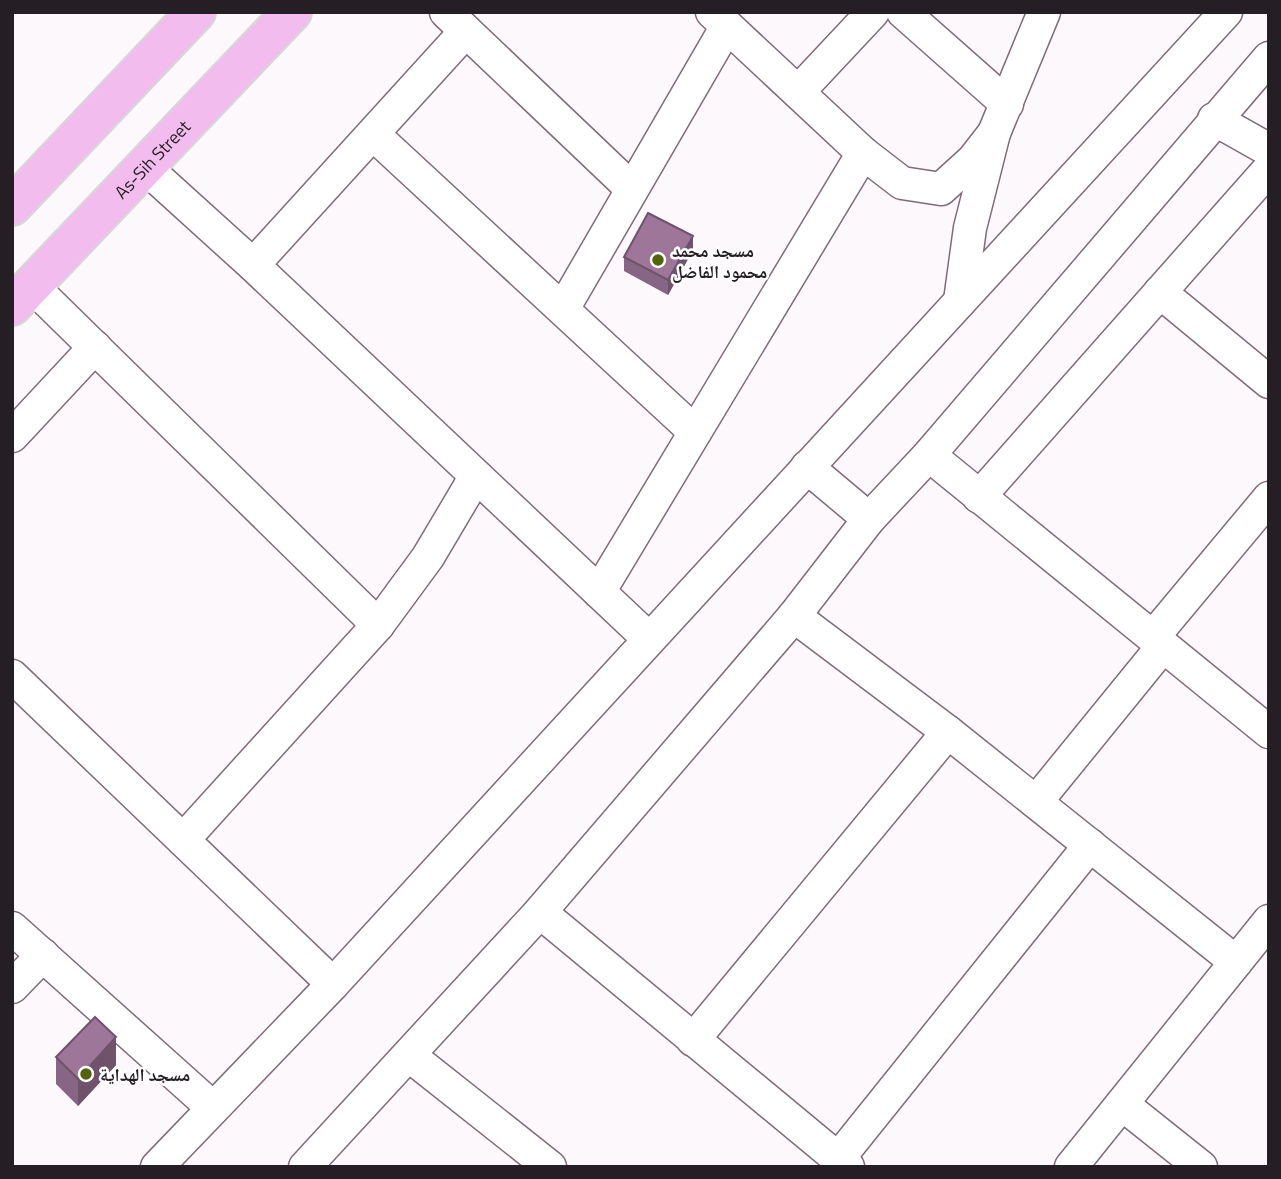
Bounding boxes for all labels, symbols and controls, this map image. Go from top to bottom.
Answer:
street label: As-Sih Street [108,113,197,205]
place label: مسجد محمد محمود الفاضل [672,237,767,285]
marker: مسجد محمد محمود الفاضل [650,252,666,268]
place label: مسجد الهداية [100,1061,190,1088]
marker: مسجد الهداية [78,1066,94,1082]

